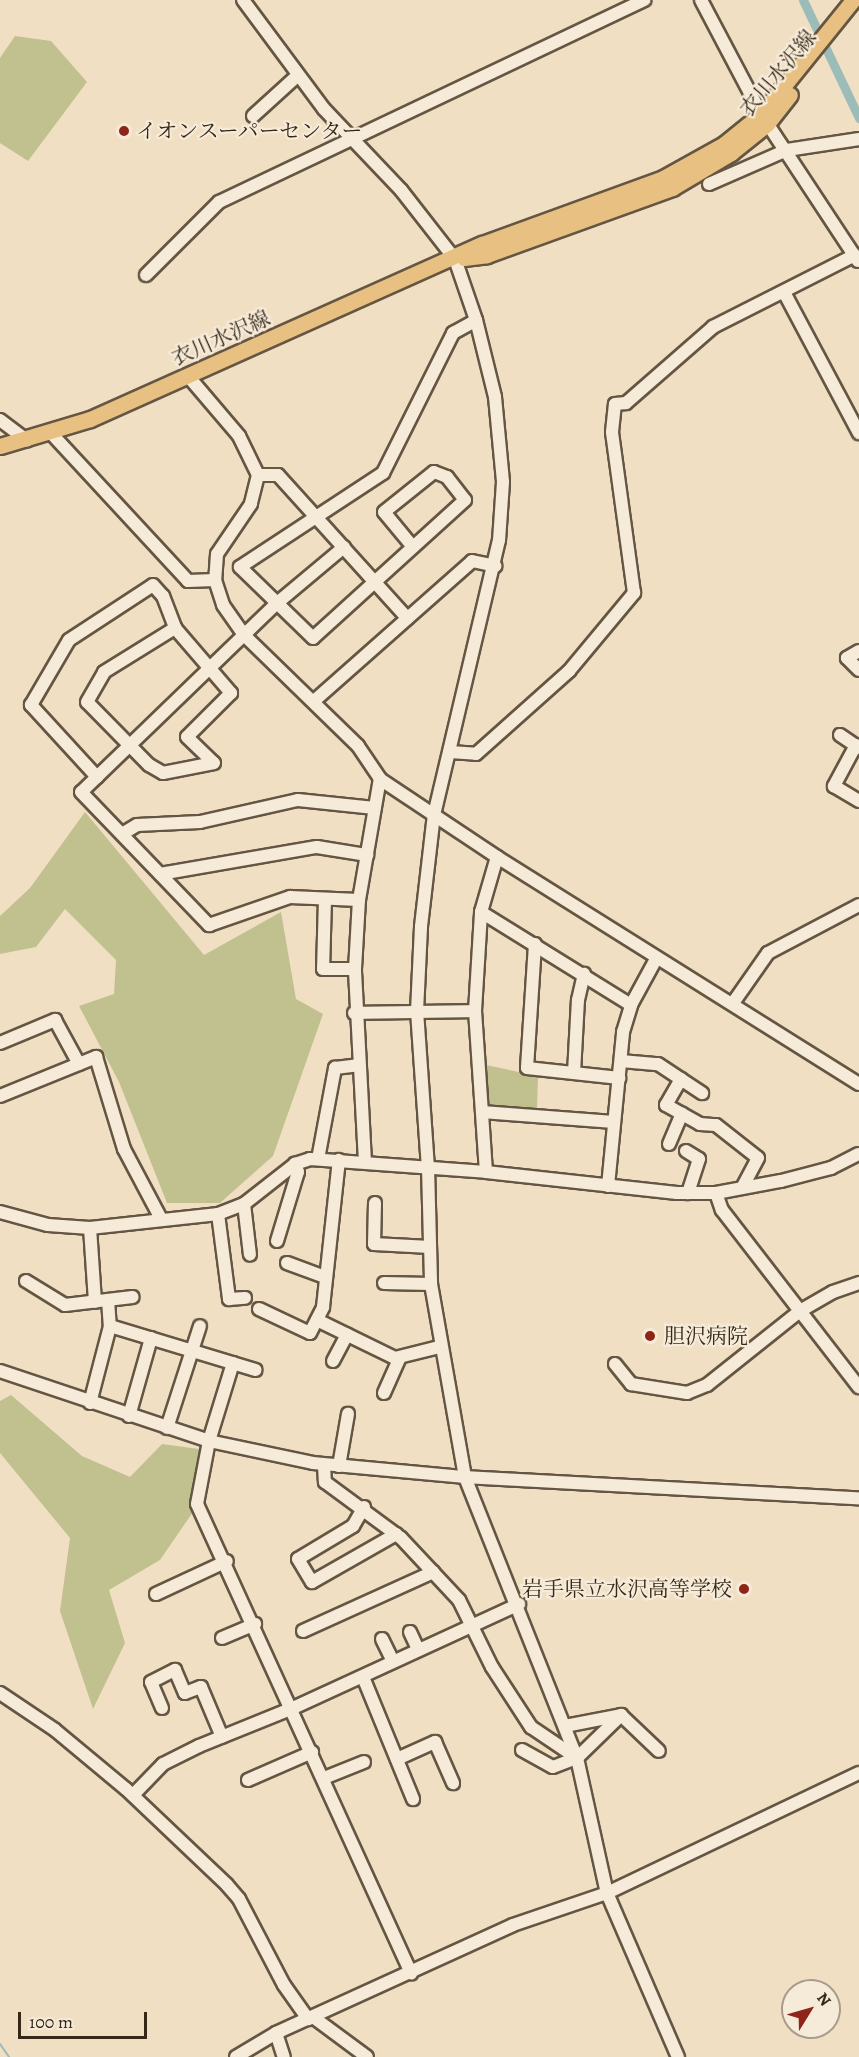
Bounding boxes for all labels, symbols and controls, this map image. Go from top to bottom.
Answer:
street label: 衣川水沢線 [735,25,821,121]
place label: イオンスーパーセンター [136,118,366,144]
marker: イオンスーパーセンター [117,124,131,138]
street label: 衣川水沢線 [168,305,274,371]
place label: 胆沢病院 [664,1323,748,1349]
marker: 胆沢病院 [641,1327,659,1345]
place label: 岩手県立水沢高等学校 [522,1576,732,1602]
marker: 岩手県立水沢高等学校 [737,1582,751,1596]
north arrow [781,1979,841,2039]
text: N [811,1988,836,2011]
scale bar [21,2000,150,2038]
text: 100 m [29,2010,73,2034]

